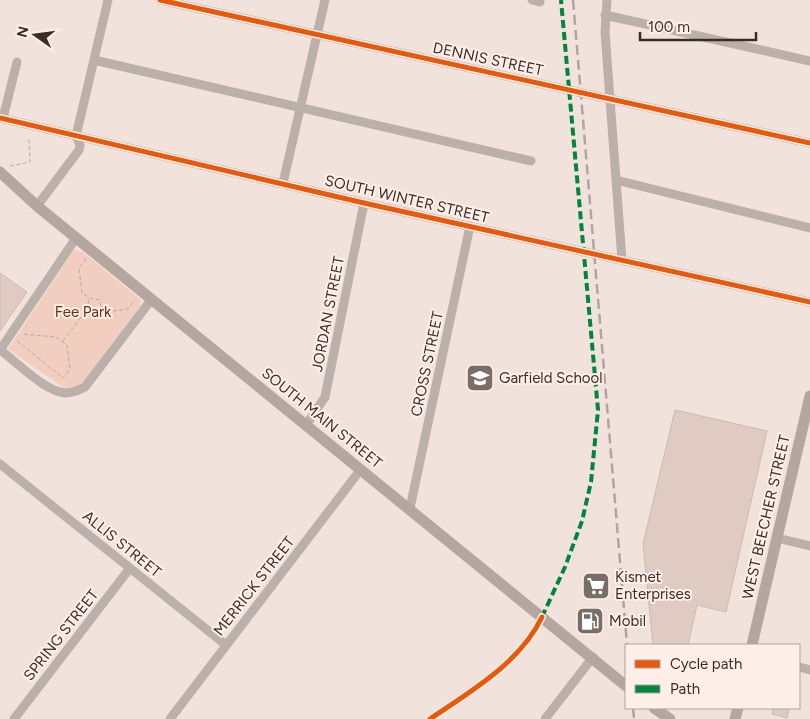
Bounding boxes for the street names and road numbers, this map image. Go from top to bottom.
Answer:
street label: DENNIS STREET [431,39,546,80]
street label: SOUTH WINTER STREET [323,171,491,227]
street label: JORDAN STREET [308,254,348,373]
street label: CROSS STREET [407,309,447,418]
street label: SOUTH MAIN STREET [258,364,386,473]
street label: WEST BEECHER STREET [738,432,794,601]
street label: ALLIS STREET [79,507,165,582]
street label: MERRICK STREET [210,532,299,639]
street label: SPRING STREET [20,585,103,684]

